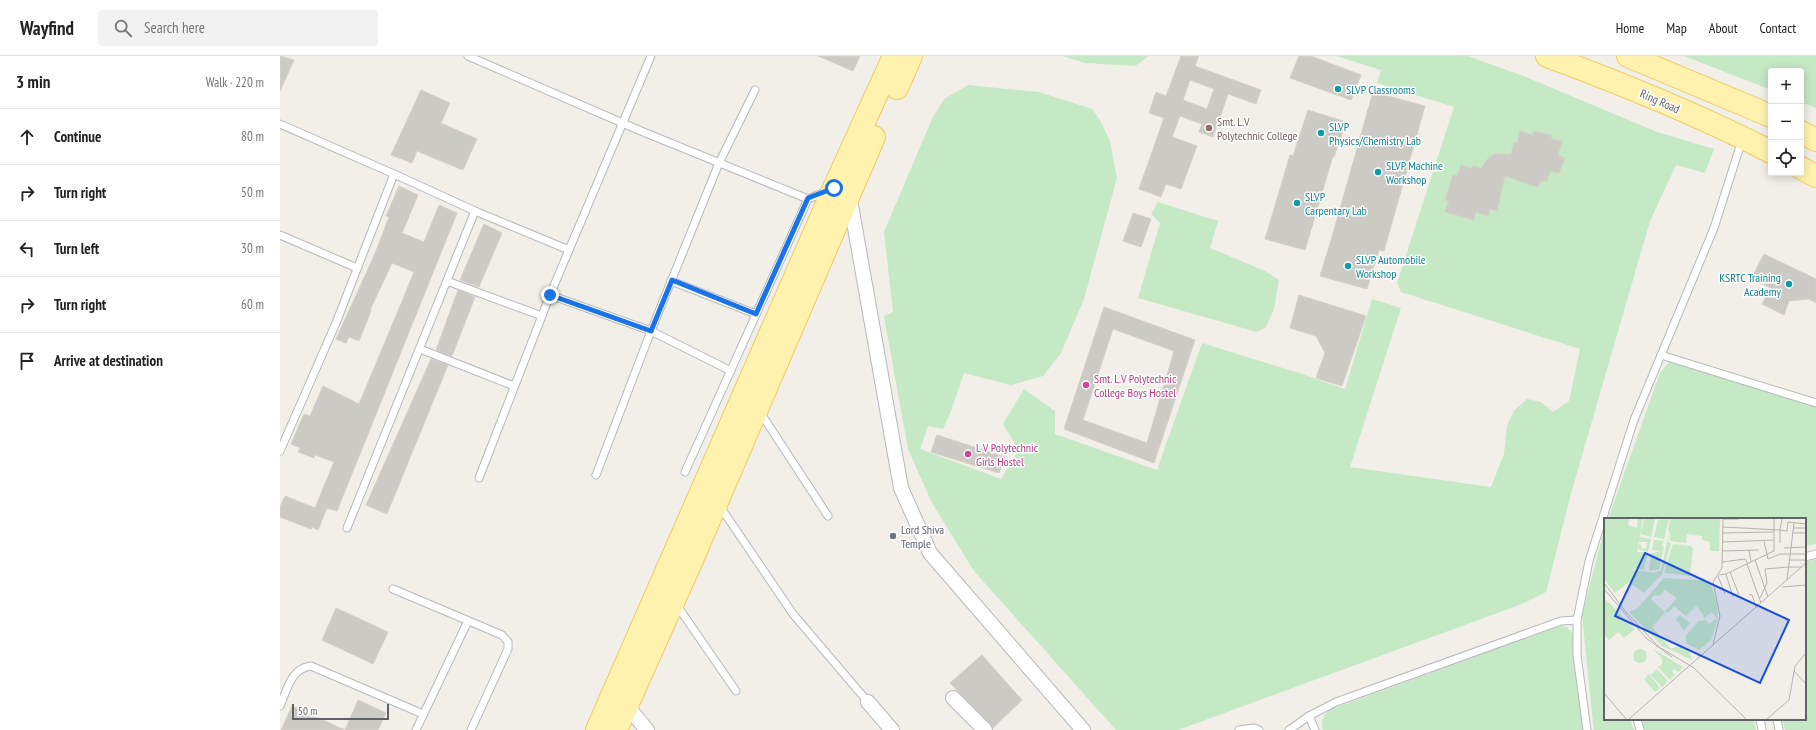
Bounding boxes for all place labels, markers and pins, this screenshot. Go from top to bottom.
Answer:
place label: SLVP Classrooms [1346,82,1415,97]
marker: SLVP Classrooms [1333,84,1343,94]
place label: Smt. L.V Polytechnic College [1217,114,1298,143]
place label: SLVP Physics/Chemistry Lab [1329,119,1421,148]
marker: Smt. L.V Polytechnic College [1204,123,1214,133]
marker: SLVP Physics/Chemistry Lab [1316,128,1326,138]
place label: SLVP Machine Workshop [1386,158,1443,187]
marker: SLVP Machine Workshop [1373,167,1383,177]
place label: SLVP Carpentary Lab [1305,189,1367,218]
marker: SLVP Carpentary Lab [1292,198,1302,208]
place label: SLVP Automobile Workshop [1356,252,1426,281]
marker: SLVP Automobile Workshop [1343,261,1353,271]
place label: KSRTC Training Academy [1719,270,1781,299]
marker: KSRTC Training Academy [1784,279,1794,289]
place label: Smt. L.V Polytechnic College Boys Hostel [1094,371,1177,400]
marker: Smt. L.V Polytechnic College Boys Hostel [1081,380,1091,390]
place label: L V Polytechnic Girls Hostel [976,440,1039,469]
marker: L V Polytechnic Girls Hostel [963,449,973,459]
place label: Lord Shiva Temple [901,522,944,551]
marker: Lord Shiva Temple [888,531,898,541]

